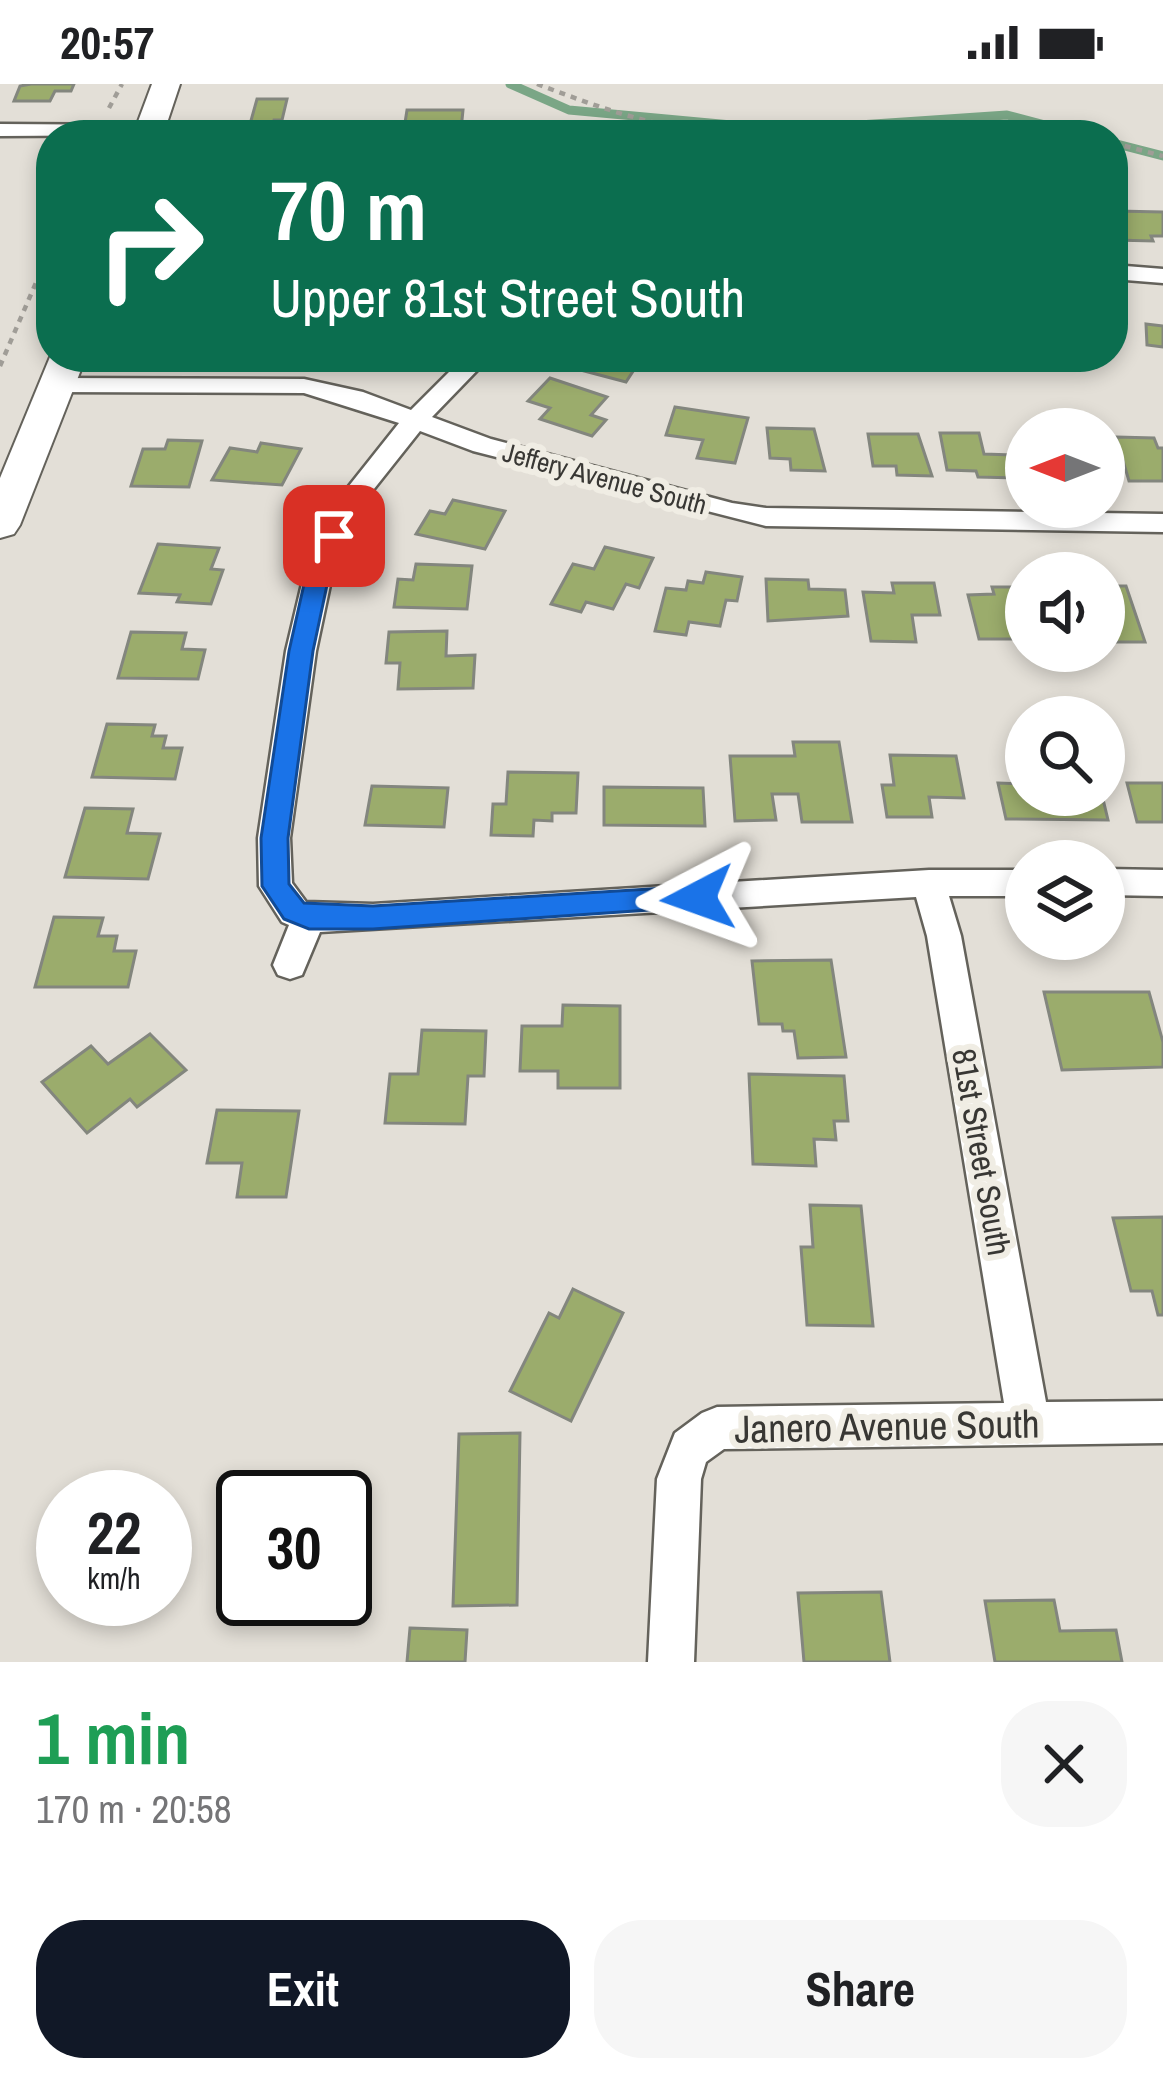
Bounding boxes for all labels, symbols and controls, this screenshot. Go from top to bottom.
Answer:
text: 20:57 [60,12,154,73]
text: 70 m [270,153,427,266]
icon: right [72,168,228,324]
text: Upper 81st Street South [270,261,745,334]
north arrow [1005,408,1125,528]
map controls [1005,408,1125,960]
street label: Jeffery Avenue South [499,433,711,523]
pin [283,485,385,587]
icon: arrive [301,503,367,569]
button: sound [1005,552,1125,672]
button: search [1005,696,1125,816]
position arrow [635,835,761,961]
button: layers [1005,840,1125,960]
street label: 81st Street South [942,1045,1022,1259]
street label: Janero Avenue South [734,1397,1040,1455]
speed limit sign: 30 [216,1470,372,1626]
text: 22 [87,1492,141,1573]
text: km/h [87,1558,141,1598]
text: 1 min [36,1689,190,1786]
button: close [1001,1701,1127,1827]
text: 170 m · 20:58 [36,1783,232,1835]
button: Exit [36,1920,570,2058]
button: Share [594,1920,1127,2058]

